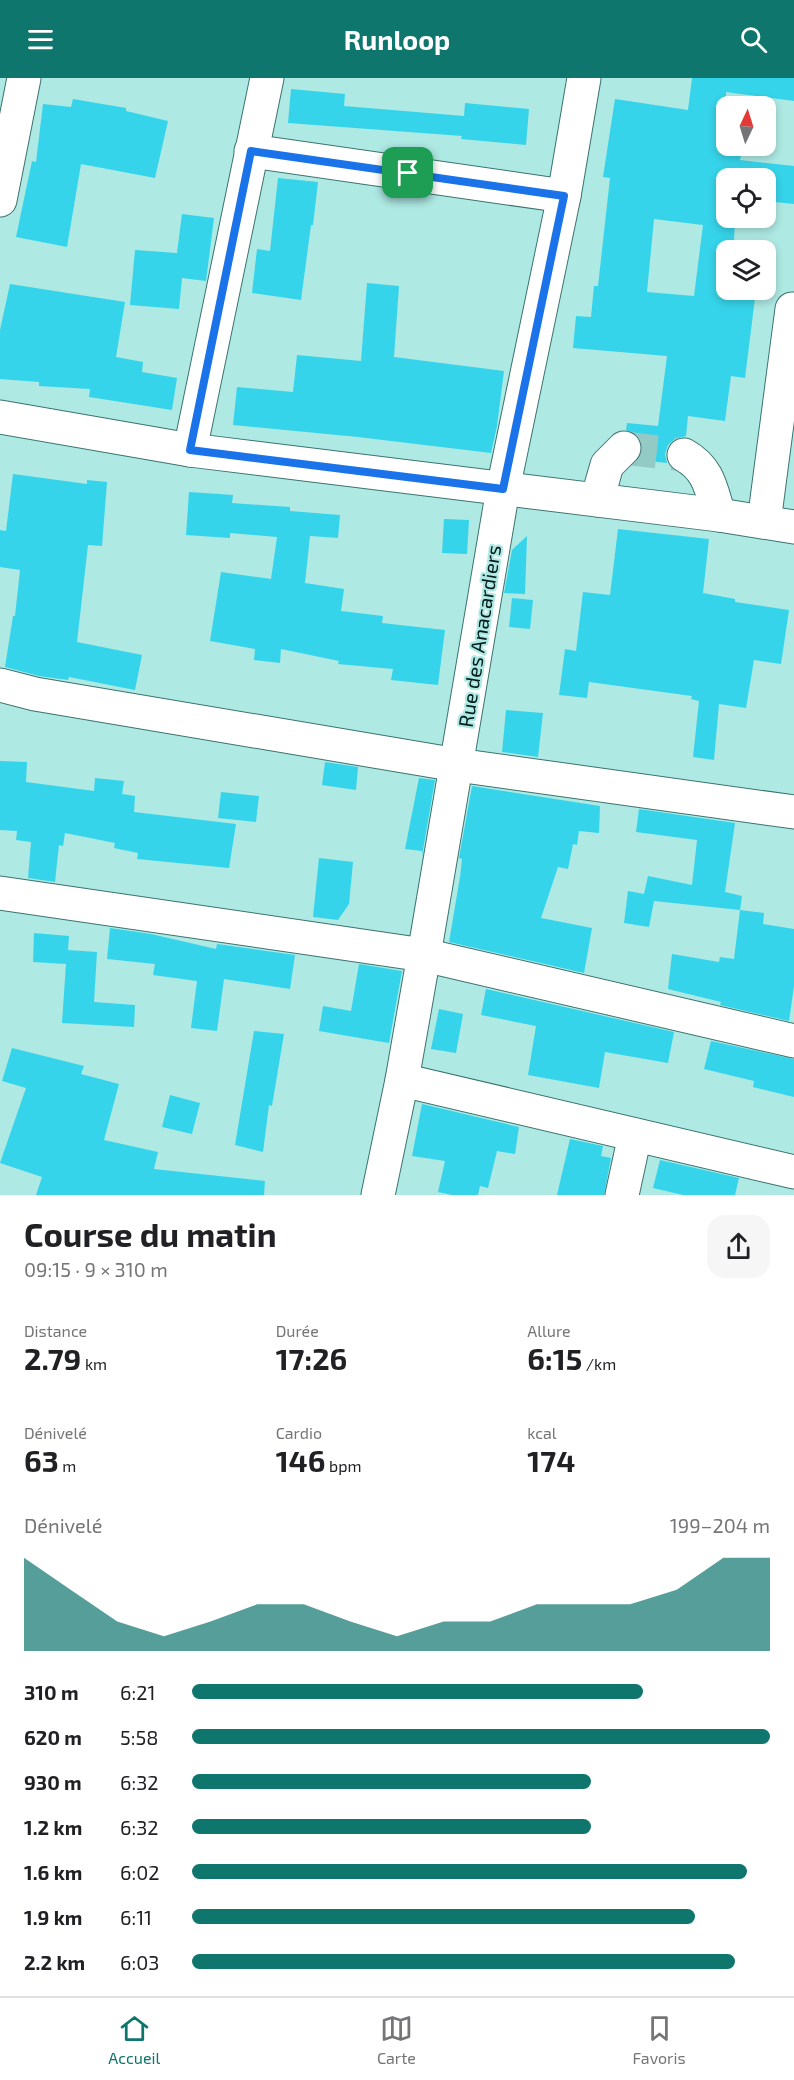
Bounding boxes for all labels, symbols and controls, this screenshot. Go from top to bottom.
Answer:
icon: menu [24,23,57,56]
text: Runloop [344,23,450,55]
icon: search [737,23,770,56]
north arrow [716,96,776,156]
map controls [716,96,776,300]
pin [382,147,433,198]
icon: arrive [391,156,424,189]
button: locate [716,168,776,228]
button: layers [716,240,776,300]
street label: Rue des Anacardiers [453,543,505,729]
text: Course du matin [24,1214,277,1254]
button: share [707,1215,770,1278]
text: 09:15 · 9 × 310 m [24,1257,168,1281]
text: Distance [24,1321,87,1340]
text: Durée [276,1321,319,1340]
text: Allure [527,1321,571,1340]
text: 2.79 [24,1340,81,1376]
text: 17:26 [276,1340,347,1376]
text: 6:15 [527,1340,582,1376]
text: km [81,1354,107,1373]
text: /km [582,1354,616,1373]
text: Dénivelé [24,1423,87,1442]
text: Cardio [276,1423,322,1442]
text: kcal [527,1423,557,1442]
text: 63 [24,1442,59,1478]
text: 146 [276,1442,325,1478]
text: 174 [527,1442,575,1478]
text: m [59,1456,76,1475]
text: bpm [325,1456,361,1475]
text: Dénivelé [24,1513,103,1537]
text: 199–204 m [670,1513,770,1537]
text: 310 m [24,1680,79,1704]
text: 6:21 [120,1680,155,1704]
text: 620 m [24,1725,82,1749]
text: 5:58 [120,1725,158,1749]
text: 930 m [24,1770,82,1794]
text: 6:32 [120,1770,159,1794]
text: 1.2 km [24,1815,82,1839]
text: 6:32 [120,1815,159,1839]
text: 1.6 km [24,1860,82,1884]
text: 6:02 [120,1860,159,1884]
text: 1.9 km [24,1905,82,1929]
text: 6:11 [120,1905,152,1929]
text: 2.2 km [24,1950,85,1974]
text: 6:03 [120,1950,159,1974]
tab: Accueil [108,2012,160,2067]
tab: Carte [377,2012,416,2067]
tab: Favoris [633,2012,686,2067]

